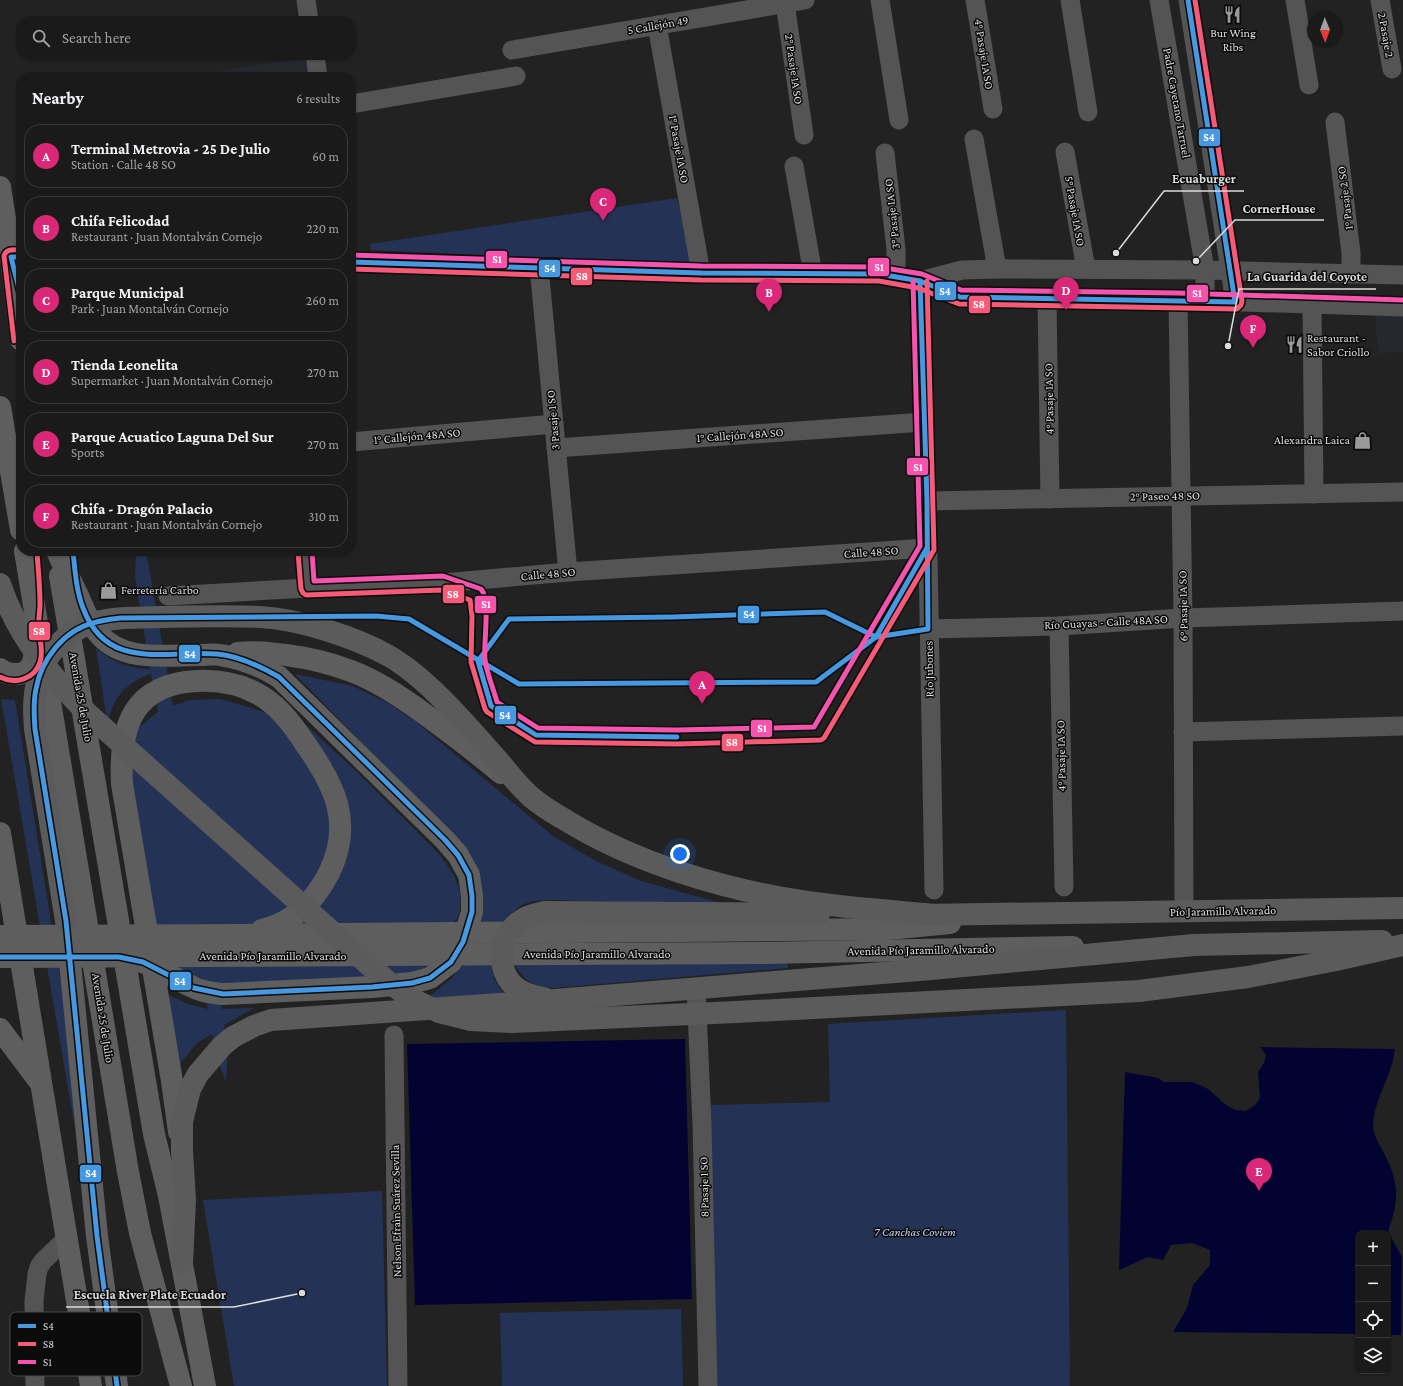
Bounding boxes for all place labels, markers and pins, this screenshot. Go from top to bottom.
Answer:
restaurant icon: Bur Wing Ribs [1223,4,1243,24]
place label: Bur Wing Ribs [1210,26,1256,54]
callout: Ecuaburger [1164,166,1244,191]
pin: C [590,188,616,221]
callout: CornerHouse [1235,195,1324,220]
callout: La Guarida del Coyote [1239,264,1376,289]
pin: D [1053,277,1079,310]
pin: B [756,279,782,312]
pin: F [1240,315,1266,348]
place label: Restaurant - Sabor Criollo [1307,331,1370,359]
restaurant icon: Restaurant - Sabor Criollo [1284,335,1304,355]
shop icon: Alexandra Laica [1353,430,1373,450]
place label: Alexandra Laica [1274,433,1350,447]
shop icon: Ferretería Carbo [98,580,118,600]
place label: Ferretería Carbo [121,583,199,597]
pin: A [689,671,715,704]
pin: E [1246,1158,1272,1191]
callout: Escuela River Plate Ecuador [66,1282,234,1307]

